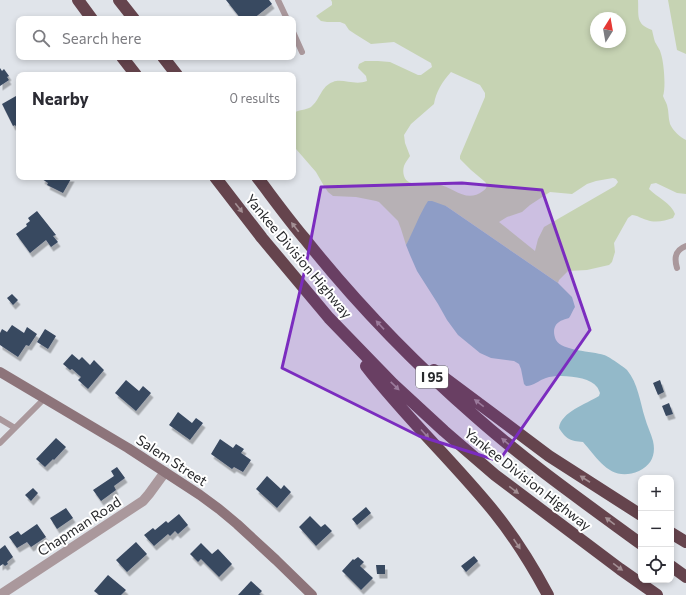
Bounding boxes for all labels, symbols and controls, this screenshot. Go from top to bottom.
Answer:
north arrow [590,12,626,48]
search box [16,16,296,60]
icon: search [30,27,52,49]
text: Search here [62,29,141,47]
text: Nearby [32,88,89,109]
text: 0 results [229,90,280,106]
street label: Yankee Division Highway [242,191,356,321]
one-way arrow [235,202,243,213]
one-way arrow [291,221,299,232]
one-way arrow [376,320,385,330]
road number: I 95 [416,366,448,388]
one-way arrow [390,381,400,391]
one-way arrow [473,399,484,408]
street label: Yankee Division Highway [461,424,595,534]
one-way arrow [420,429,430,439]
street label: Salem Street [133,431,211,489]
one-way arrow [501,438,511,447]
one-way arrow [580,475,590,483]
map controls [638,475,674,583]
button: + [638,475,674,511]
one-way arrow [509,485,519,493]
street label: Chapman Road [34,493,124,559]
button: − [638,511,674,547]
one-way arrow [604,516,615,525]
one-way arrow [513,539,521,550]
button: locate [638,547,674,583]
one-way arrow [613,563,624,571]

